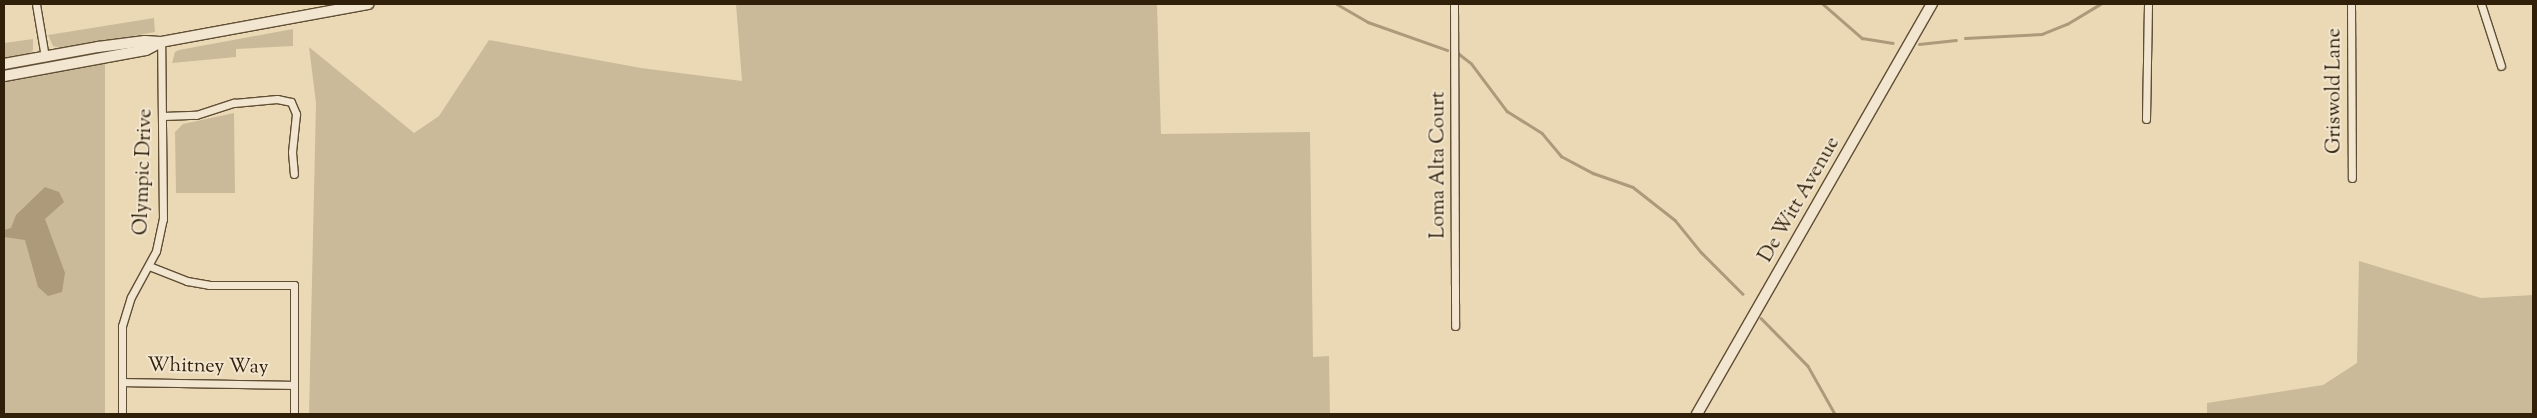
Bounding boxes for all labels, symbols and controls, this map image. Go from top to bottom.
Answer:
street label: Griswold Lane [2323,28,2347,154]
street label: Loma Alta Court [1427,91,1451,239]
street label: Olympic Drive [130,108,158,236]
street label: De Witt Avenue [1754,133,1846,267]
street label: Whitney Way [147,354,269,380]

